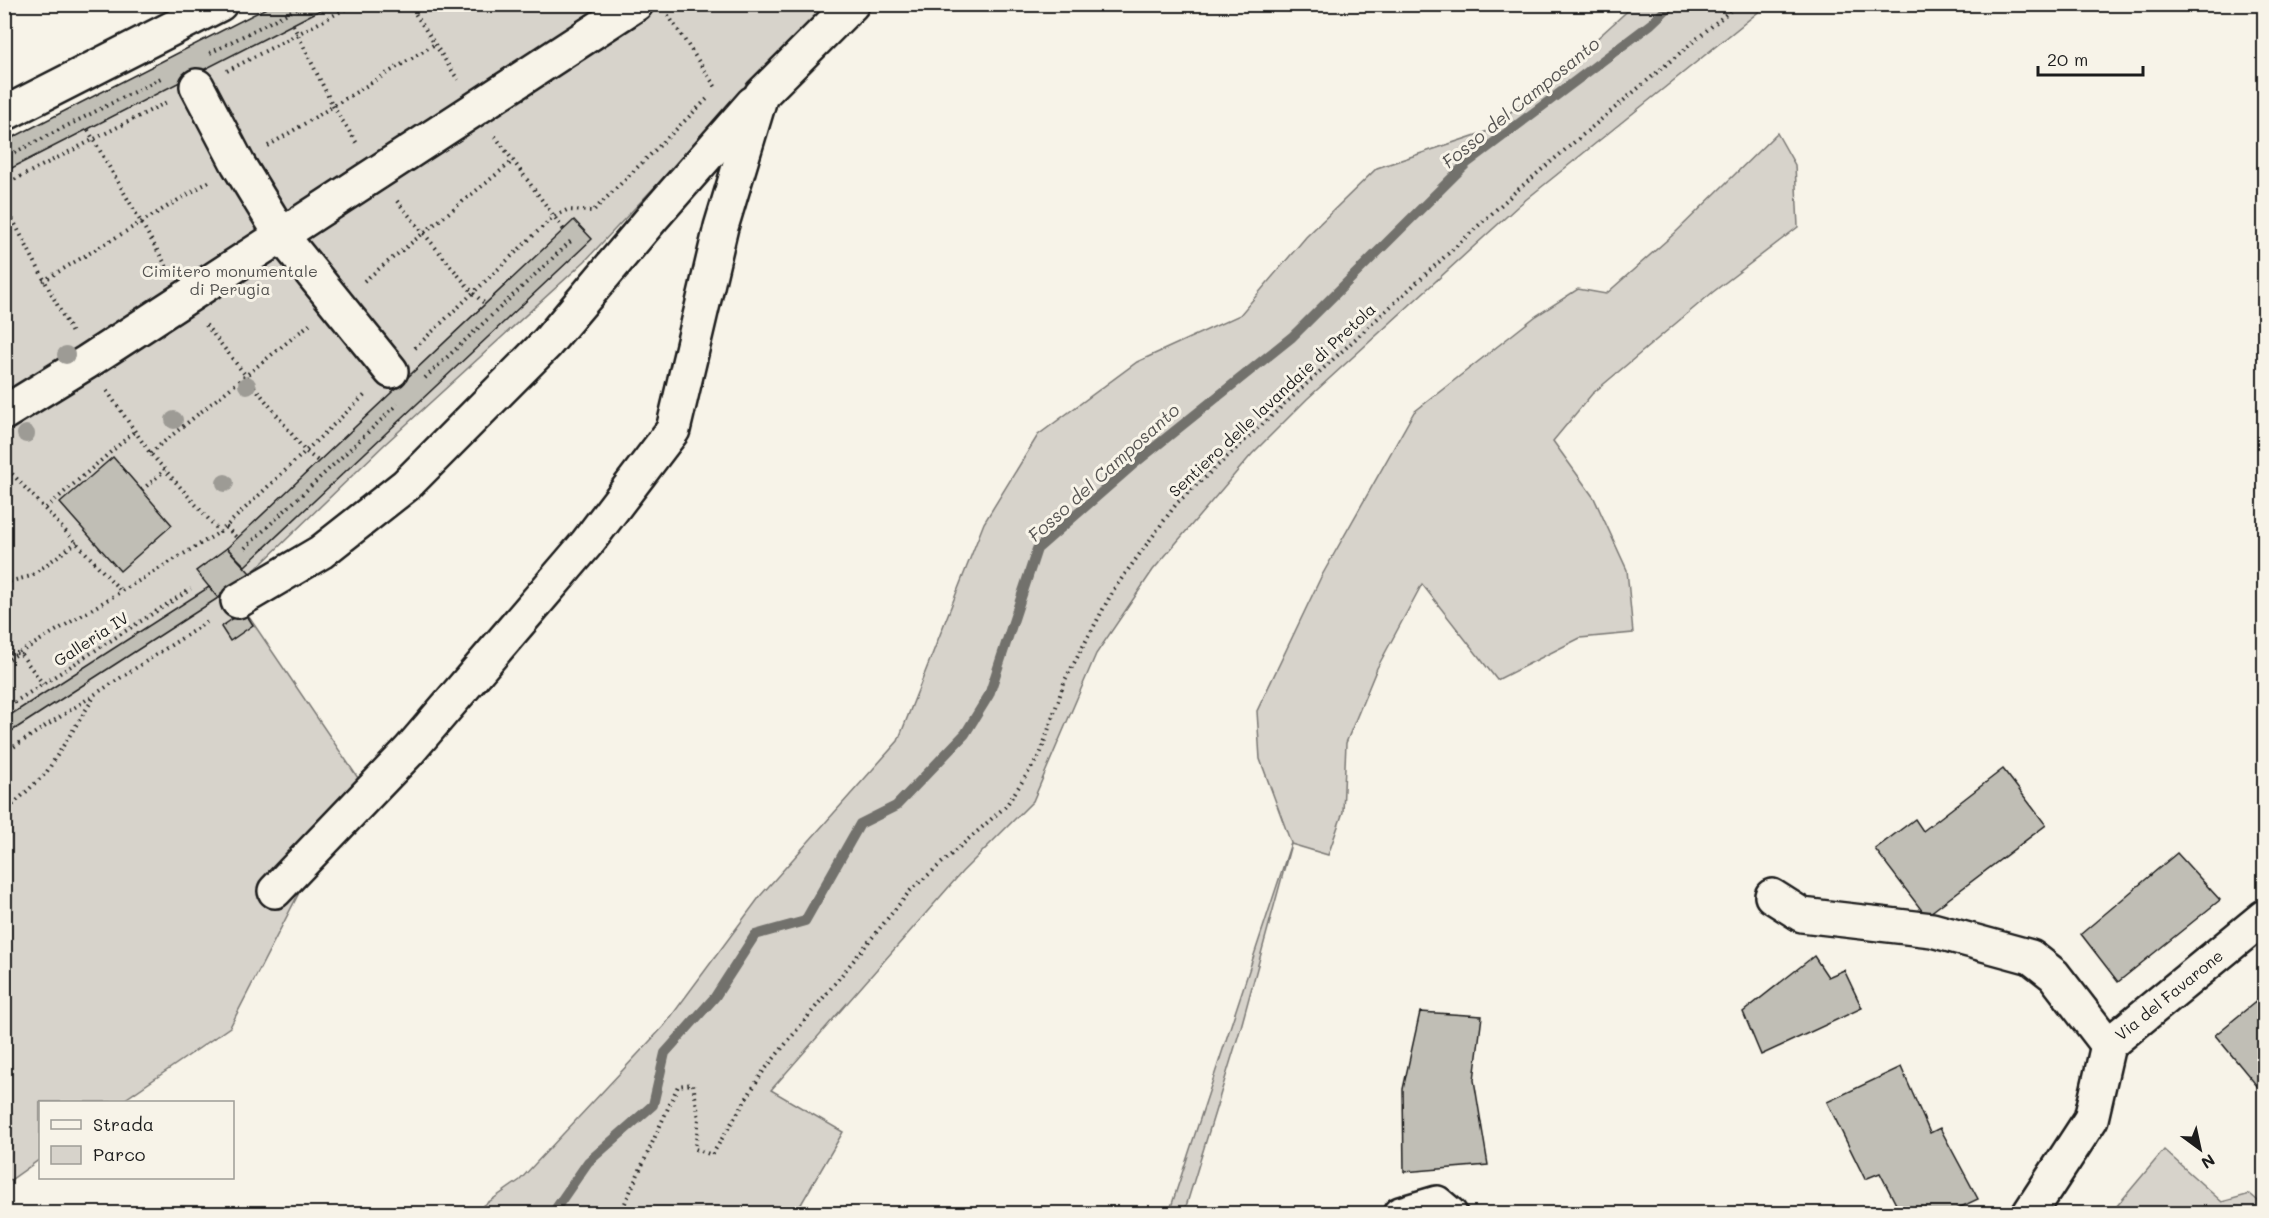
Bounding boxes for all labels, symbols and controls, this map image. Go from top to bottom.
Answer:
water label: Fosso del Camposanto [1437,31,1604,173]
scale bar [2038,39,2143,77]
text: 20 m [2047,47,2088,71]
park label: Cimitero monumentale di Perugia [142,260,318,299]
street label: Sentiero delle lavandaie di Pretola [1164,298,1379,501]
water label: Fosso del Camposanto [1022,397,1185,547]
street label: Galleria IV [49,607,132,671]
street label: Via del Favarone [2110,945,2227,1045]
legend [39,1101,234,1179]
text: Strada [93,1112,154,1136]
north arrow [2170,1119,2230,1179]
text: Parco [93,1142,146,1166]
text: N [2198,1150,2219,1174]

